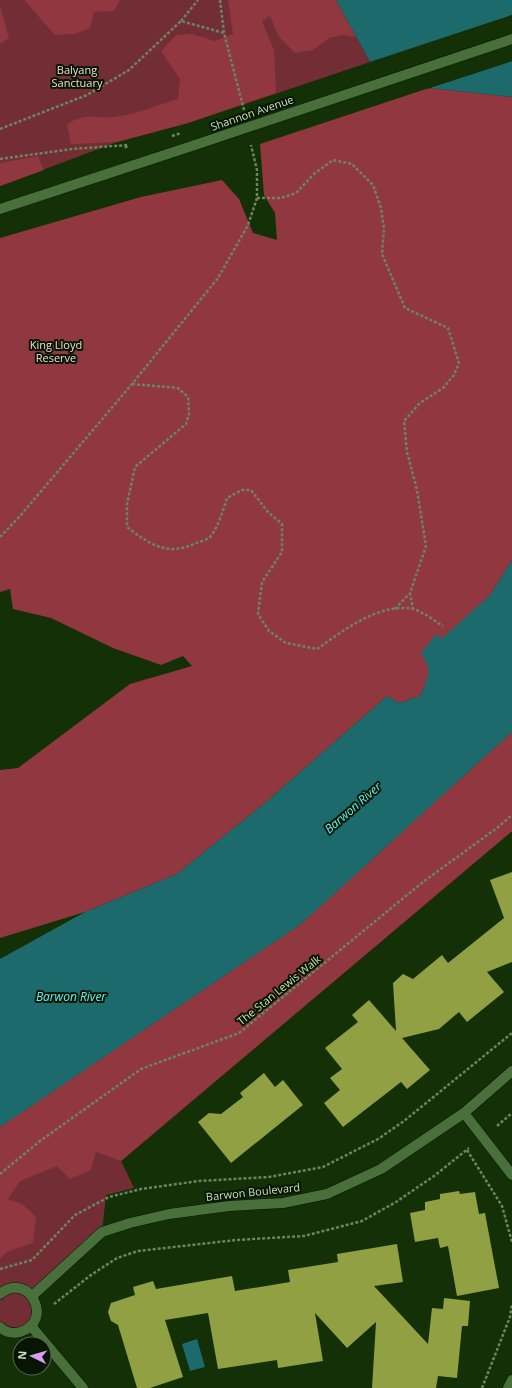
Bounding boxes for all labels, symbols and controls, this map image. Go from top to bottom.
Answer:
park label: Balyang Sanctuary [52,62,103,90]
street label: Shannon Avenue [208,91,295,134]
park label: King Lloyd Reserve [30,337,82,365]
water label: Barwon River [321,777,386,837]
street label: The Stan Lewis Walk [234,951,324,1028]
water label: Barwon River [36,988,107,1005]
street label: Barwon Boulevard [205,1179,301,1204]
north arrow [12,1336,52,1376]
text: N [14,1350,29,1360]

